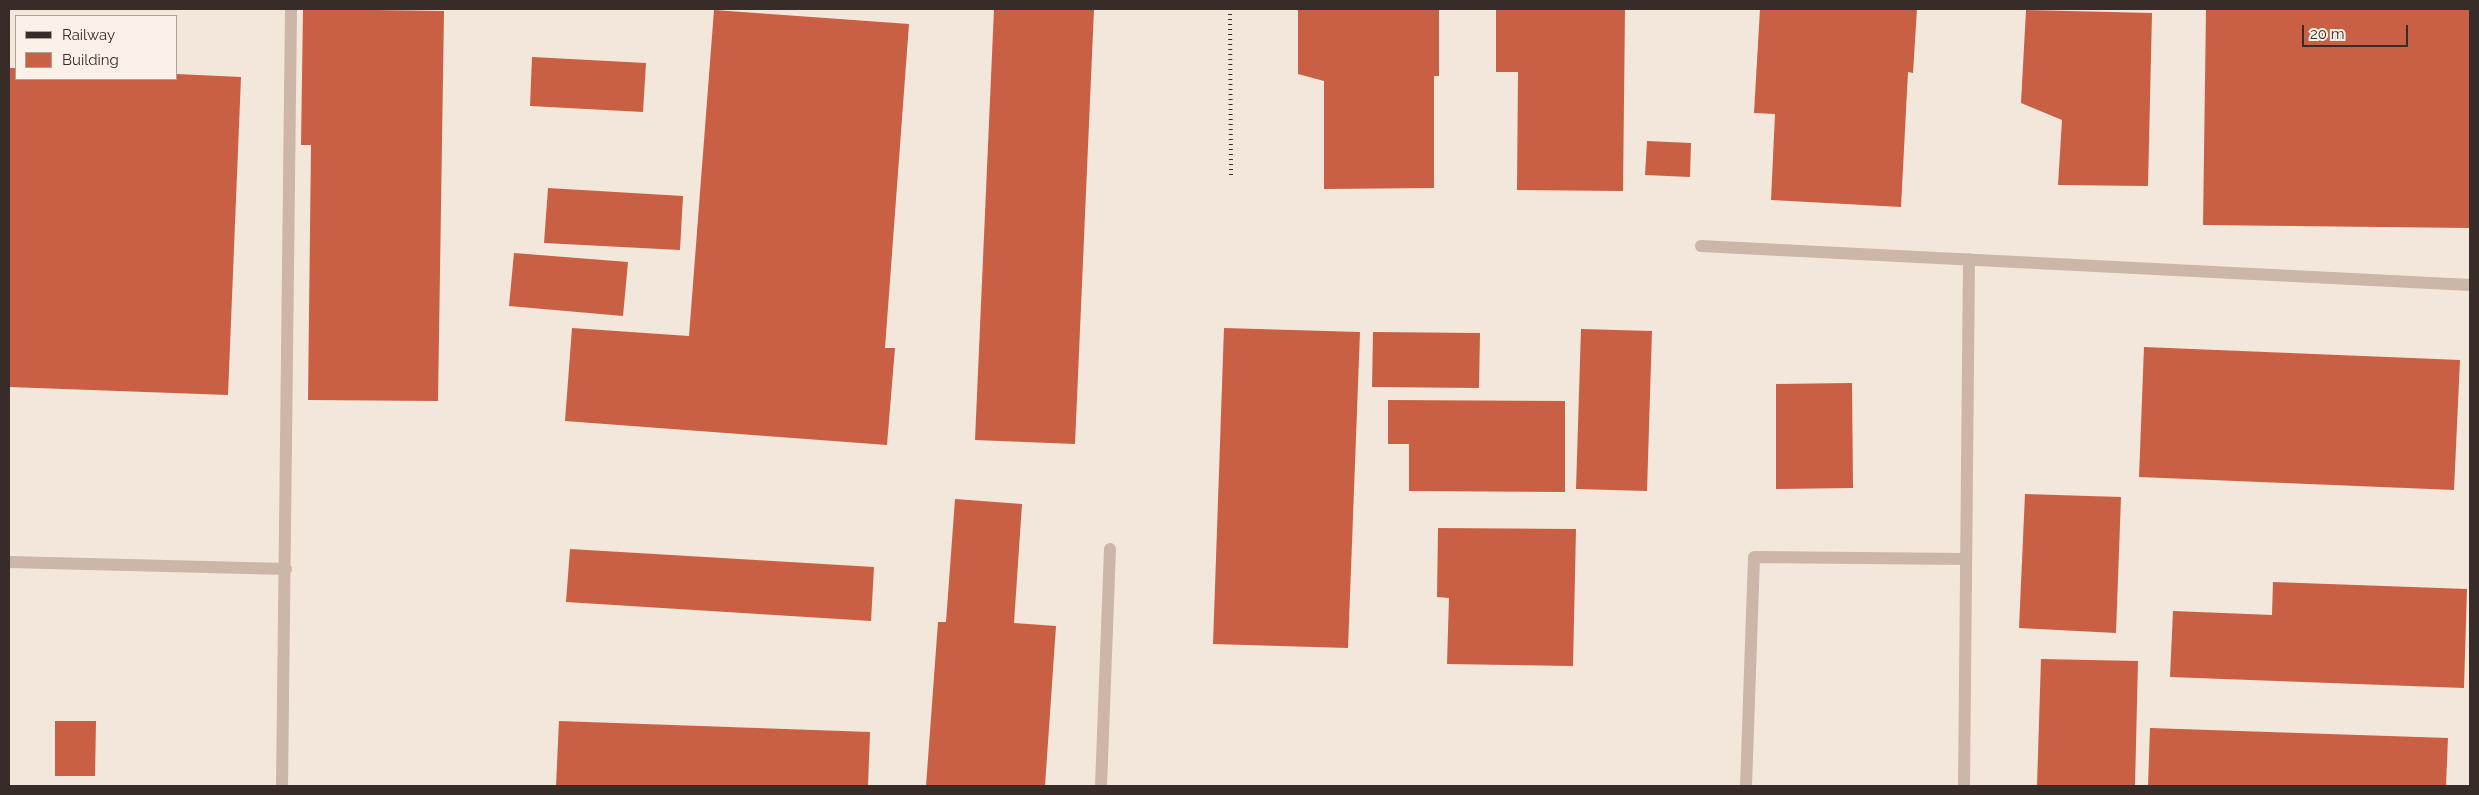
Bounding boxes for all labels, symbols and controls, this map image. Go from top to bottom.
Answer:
legend [15,15,178,80]
scale bar [2304,15,2410,47]
text: 20 m [2310,25,2345,43]
text: Railway [62,26,115,44]
text: Building [62,51,119,69]

